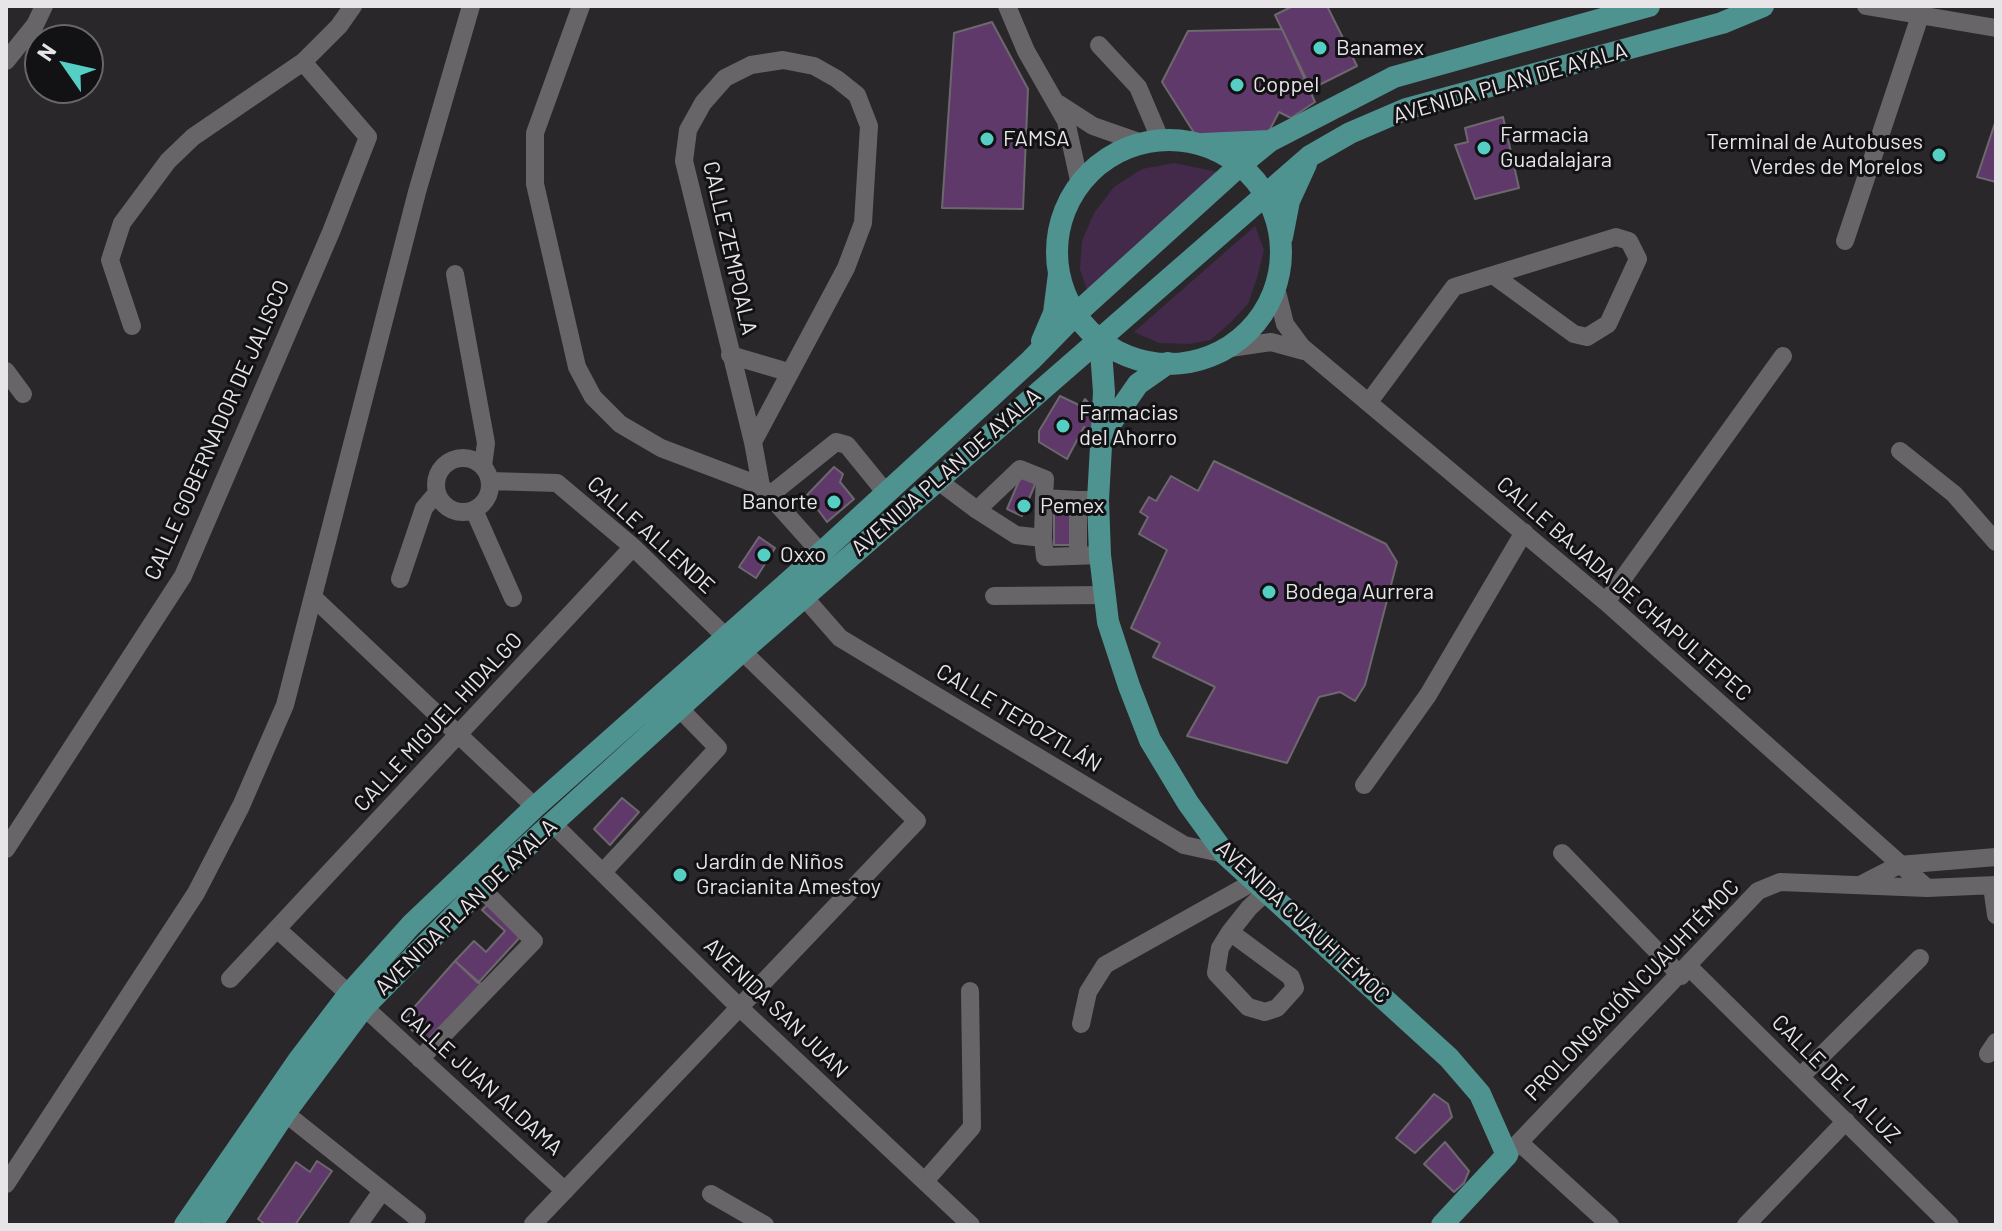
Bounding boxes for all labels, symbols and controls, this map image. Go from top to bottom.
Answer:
north arrow [24,24,104,104]
place label: Banamex [1336,35,1424,61]
street label: AVENIDA PLAN DE AYALA [1390,37,1630,129]
text: N [31,38,61,65]
marker: Banamex [1311,39,1329,57]
place label: Coppel [1253,72,1319,98]
marker: Coppel [1228,76,1246,94]
place label: Farmacia Guadalajara [1500,122,1612,174]
place label: FAMSA [1003,126,1070,152]
place label: Terminal de Autobuses Verdes de Morelos [1706,129,1923,180]
marker: FAMSA [978,130,996,148]
marker: Farmacia Guadalajara [1475,139,1493,157]
marker: Terminal de Autobuses Verdes de Morelos [1930,146,1948,164]
street label: CALLE ZEMPOALA [697,159,763,337]
street label: CALLE GOBERNADOR DE JALISCO [139,276,295,584]
street label: AVENIDA PLAN DE AYALA [846,382,1046,562]
place label: Farmacias del Ahorro [1079,400,1178,452]
marker: Farmacias del Ahorro [1054,417,1072,435]
street label: CALLE ALLENDE [582,471,720,599]
street label: CALLE BAJADA DE CHAPULTEPEC [1491,471,1757,707]
place label: Banorte [742,489,818,515]
marker: Banorte [825,493,843,511]
place label: Pemex [1040,493,1104,519]
marker: Pemex [1015,497,1033,515]
place label: Oxxo [780,542,826,568]
marker: Oxxo [755,546,773,564]
place label: Bodega Aurrera [1285,579,1434,605]
marker: Bodega Aurrera [1260,583,1278,601]
street label: CALLE MIGUEL HIDALGO [348,627,528,817]
street label: CALLE TEPOZTLÁN [932,658,1106,778]
street label: AVENIDA PLAN DE AYALA [370,813,562,1001]
street label: AVENIDA CUAUHTÉMOC [1211,835,1395,1009]
place label: Jardín de Niños Gracianita Amestoy [696,849,881,900]
marker: Jardín de Niños Gracianita Amestoy [671,866,689,884]
street label: PROLONGACIÓN CUAUHTÉMOC [1519,874,1745,1106]
street label: AVENIDA SAN JUAN [698,932,854,1084]
street label: CALLE JUAN ALDAMA [394,1001,568,1161]
street label: CALLE DE LA LUZ [1766,1009,1906,1149]

